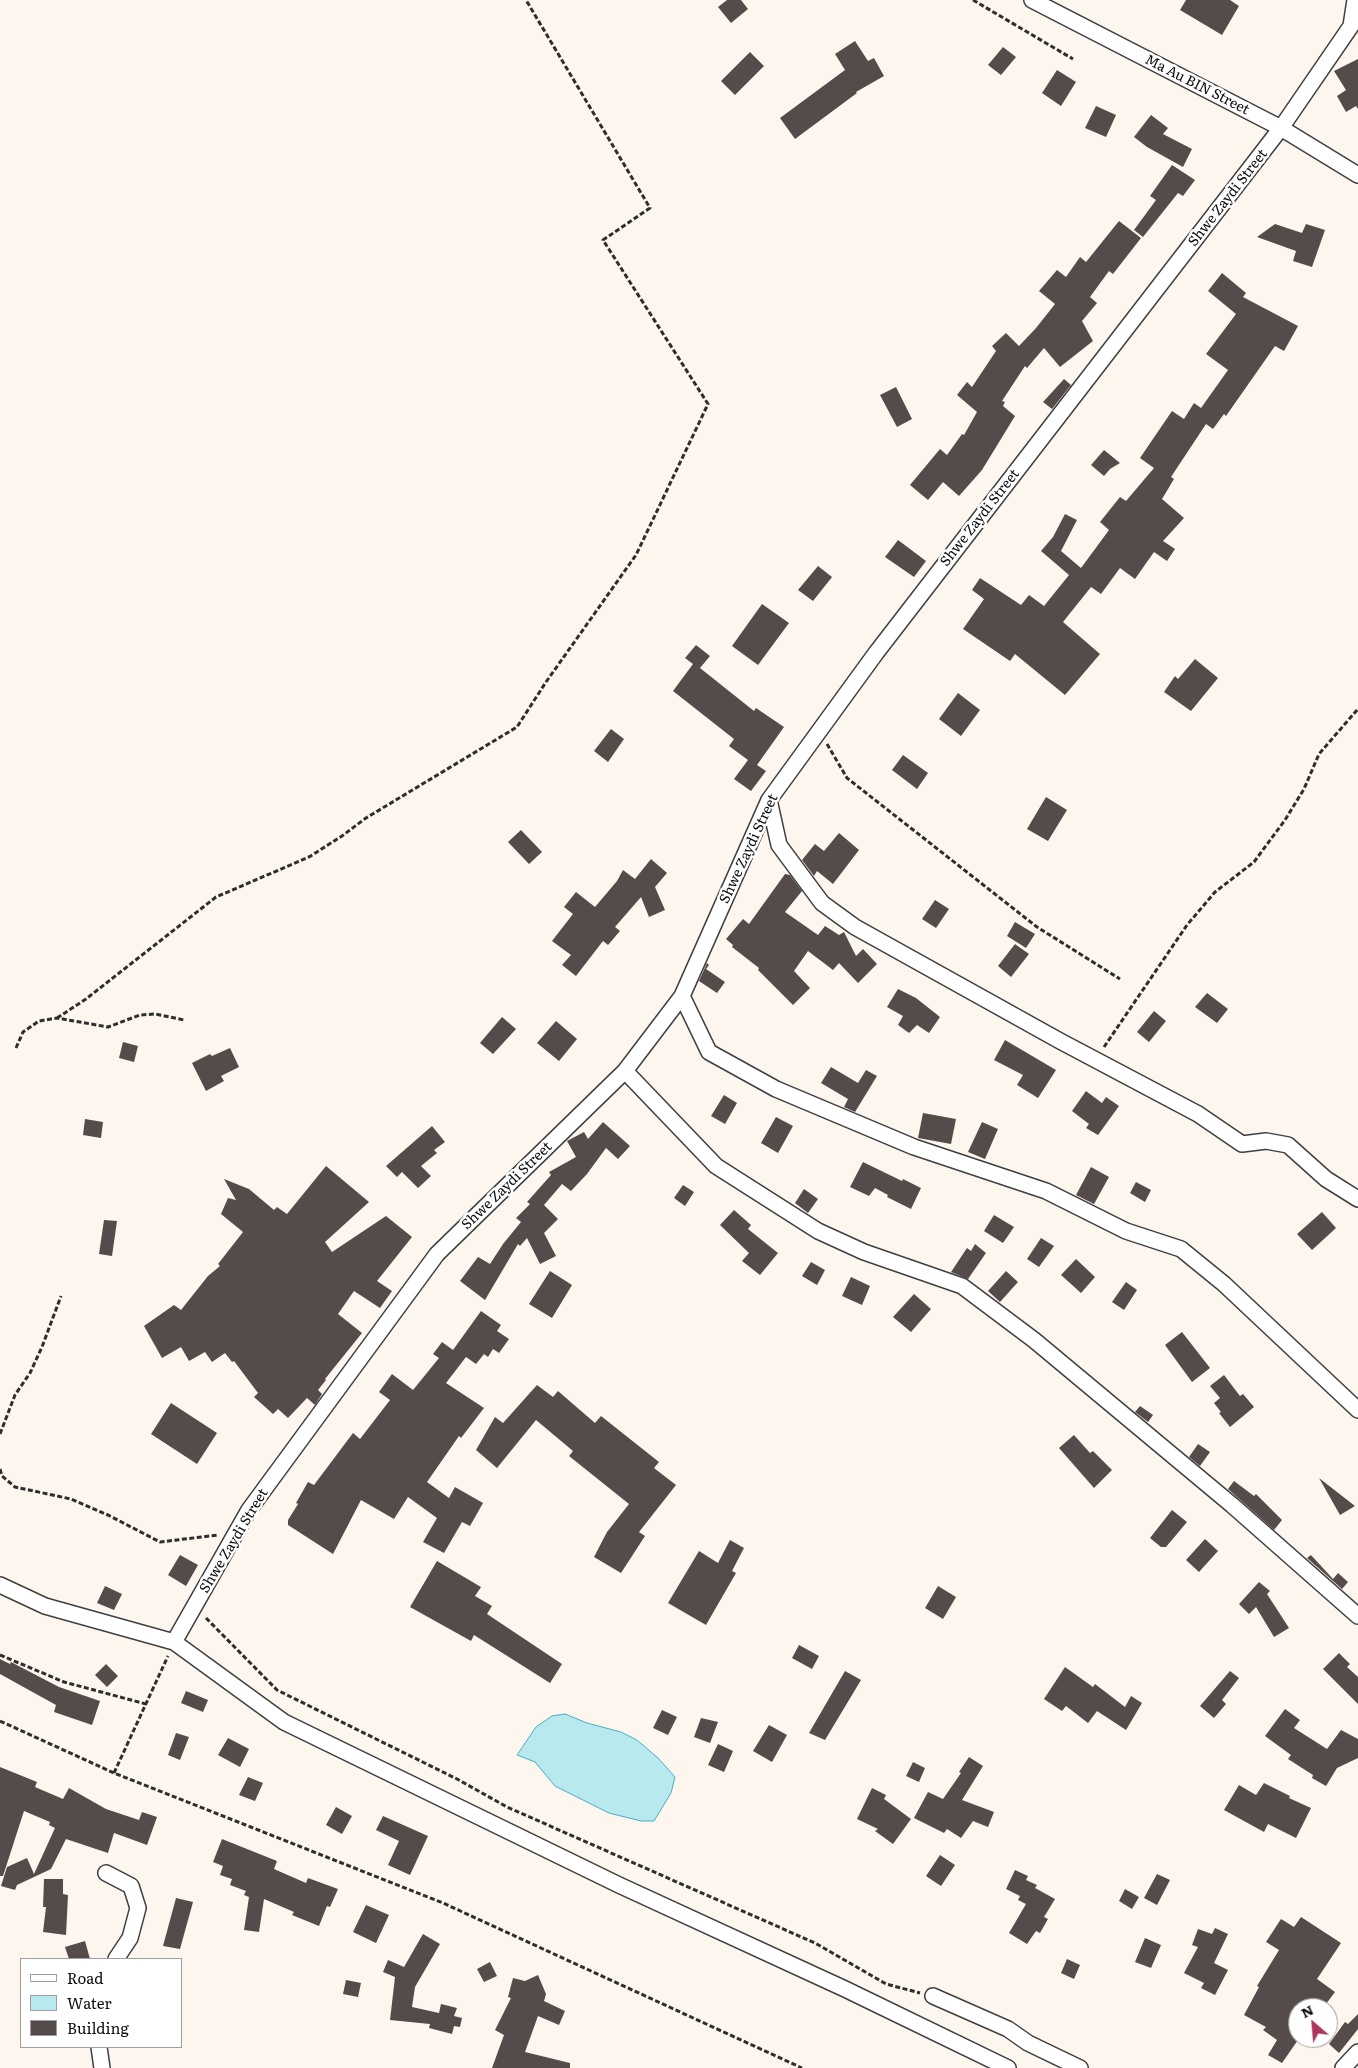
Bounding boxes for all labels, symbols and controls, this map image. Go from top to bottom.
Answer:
street label: Ma Au BIN Street [1142,51,1252,119]
street label: Shwe Zaydi Street [1185,146,1271,250]
street label: Shwe Zaydi Street [937,466,1023,570]
street label: Shwe Zaydi Street [716,792,782,906]
street label: Shwe Zaydi Street [458,1139,556,1233]
street label: Shwe Zaydi Street [196,1486,272,1596]
legend [20,1958,182,2048]
text: Road [67,1966,103,1989]
text: Water [67,1991,112,2014]
north arrow [1288,1998,1338,2048]
text: N [1297,1999,1316,2022]
text: Building [67,2016,129,2039]

